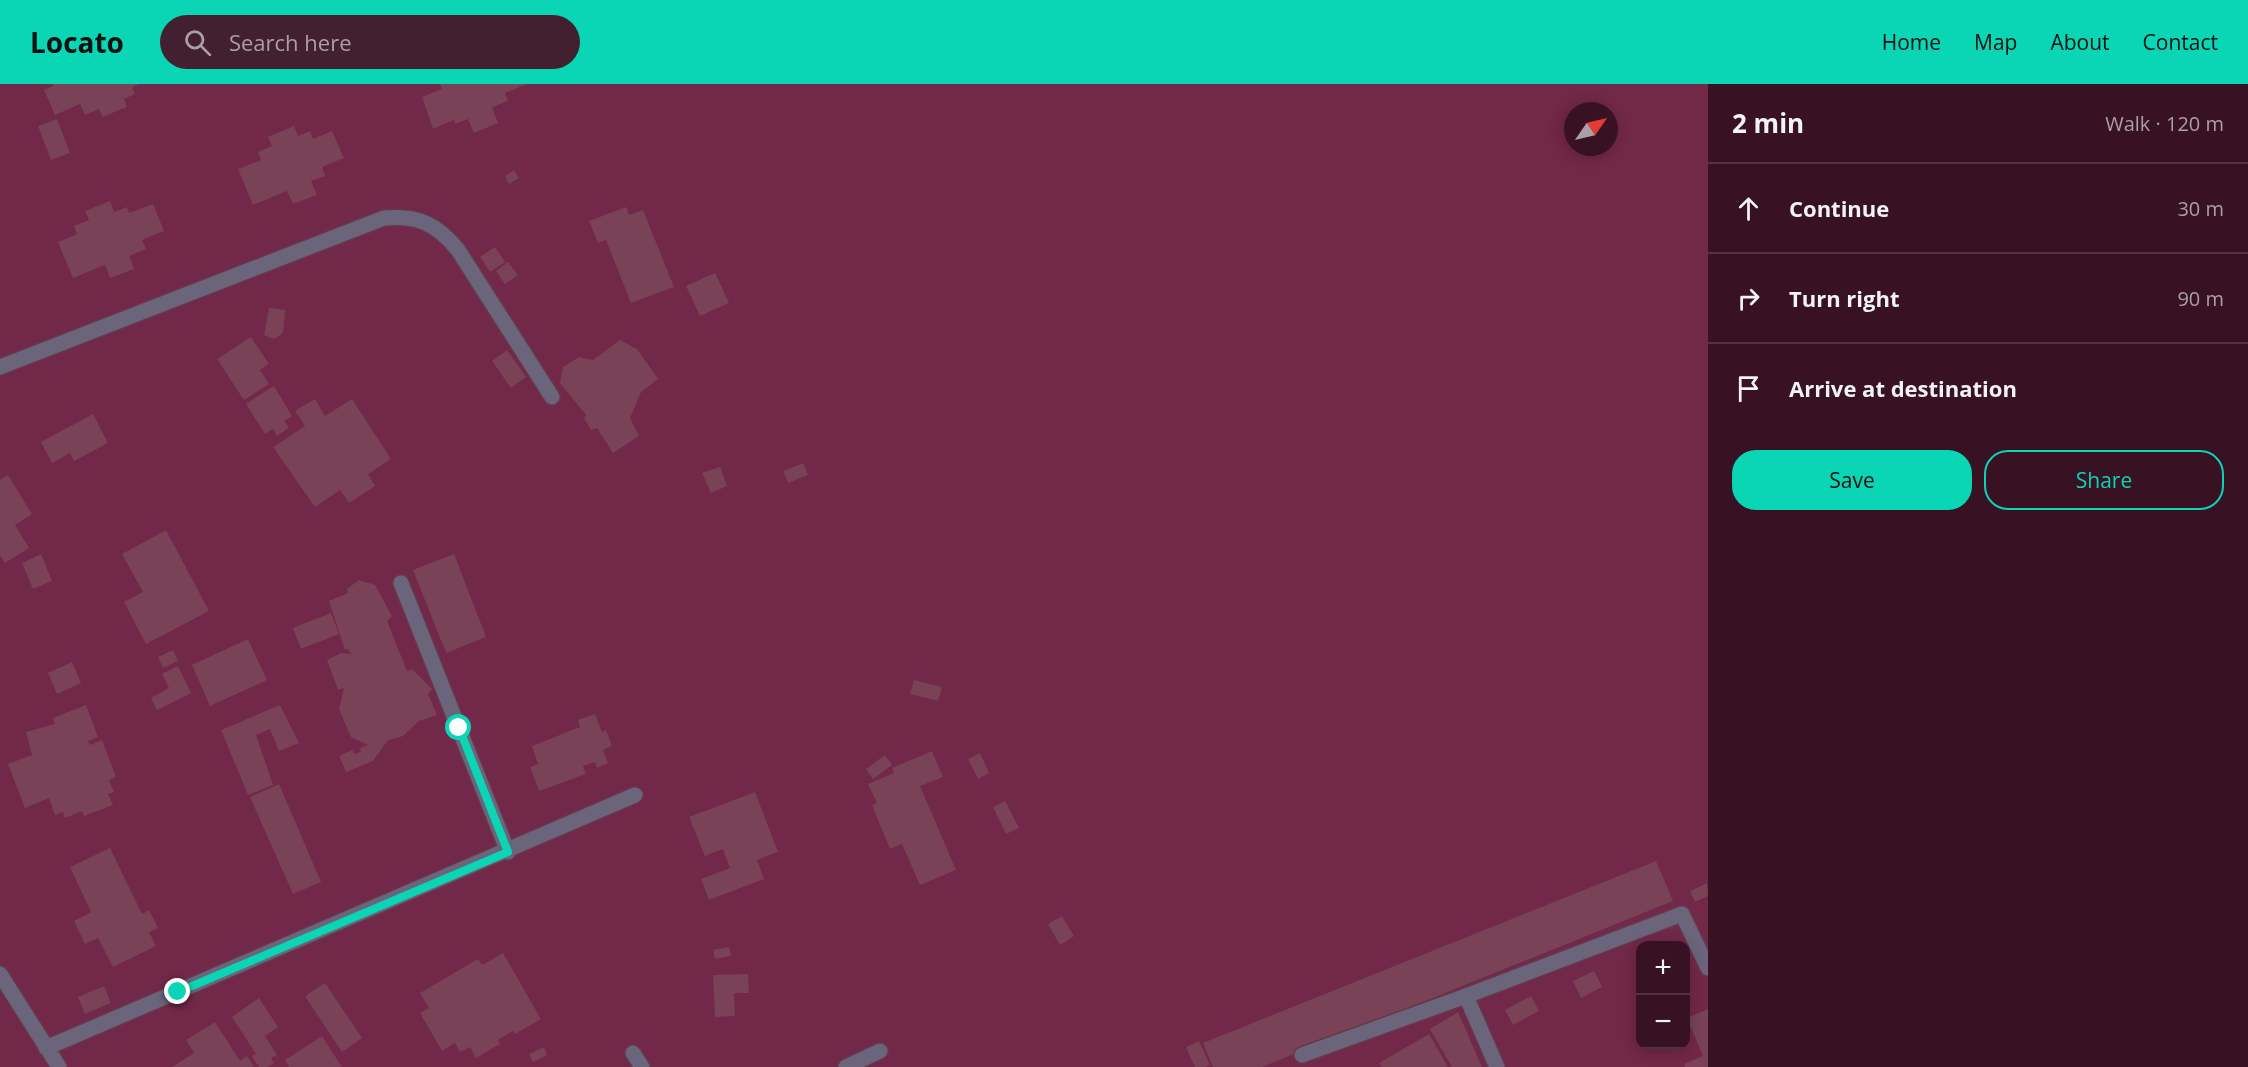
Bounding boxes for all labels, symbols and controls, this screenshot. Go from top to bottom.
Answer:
search box [160,15,580,69]
text: Locato [30,23,124,61]
icon: search [181,26,214,59]
text: Search here [229,27,352,57]
text: Home [1882,28,1941,56]
text: Map [1974,28,2017,56]
text: About [2050,28,2110,56]
text: Contact [2143,28,2218,56]
north arrow [1564,102,1618,156]
text: 2 min [1732,105,1804,141]
text: Walk · 120 m [2105,110,2224,137]
icon: ahead [1732,192,1765,225]
text: Continue [1789,193,1889,223]
text: 30 m [2177,195,2224,222]
icon: right [1732,282,1765,315]
text: Turn right [1789,283,1900,313]
text: 90 m [2177,285,2224,312]
icon: arrive [1732,372,1765,405]
text: Arrive at destination [1789,373,2017,403]
button: Save [1732,450,1972,510]
button: Share [1984,450,2224,510]
route start [445,714,471,740]
map controls [1636,941,1690,1049]
button: + [1636,941,1690,995]
route end [164,978,190,1004]
button: − [1636,995,1690,1049]

